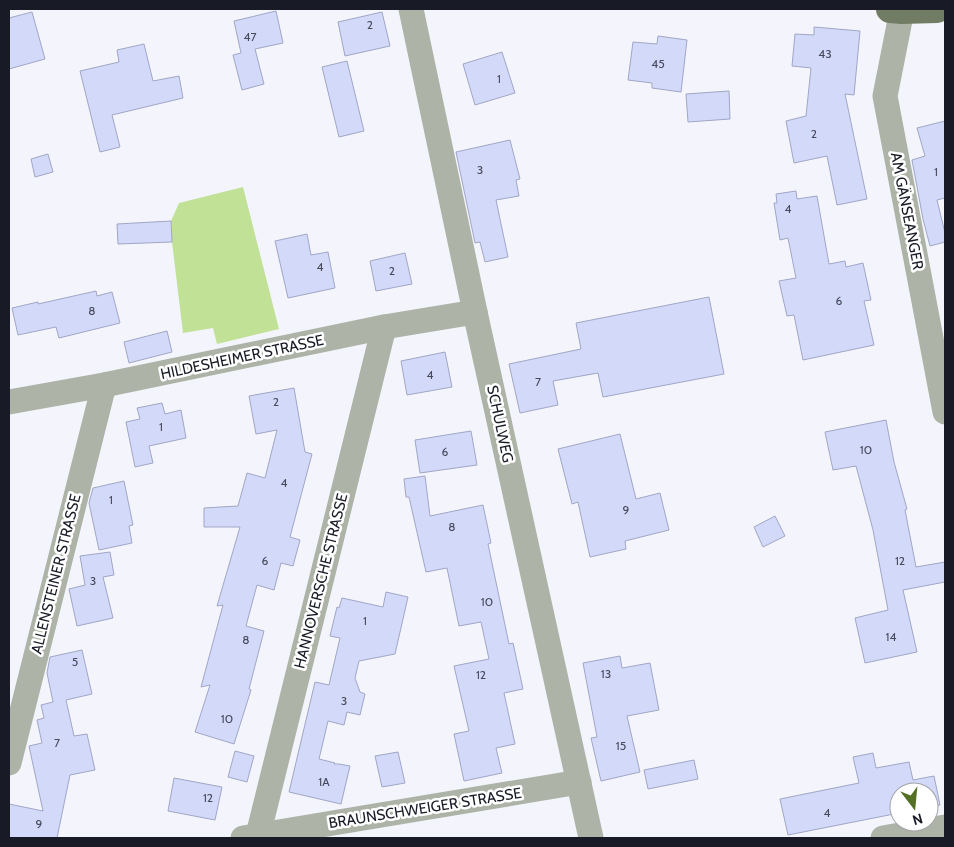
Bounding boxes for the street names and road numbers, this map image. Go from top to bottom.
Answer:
street label: AM GÄNSEANGER [887,151,927,271]
street label: HILDESHEIMER STRASSE [159,331,325,383]
street label: SCHULWEG [483,384,517,464]
street label: ALLENSTEINER STRASSE [27,492,85,656]
street label: HANNOVERSCHE STRASSE [290,492,352,670]
street label: BRAUNSCHWEIGER STRASSE [327,784,523,832]

